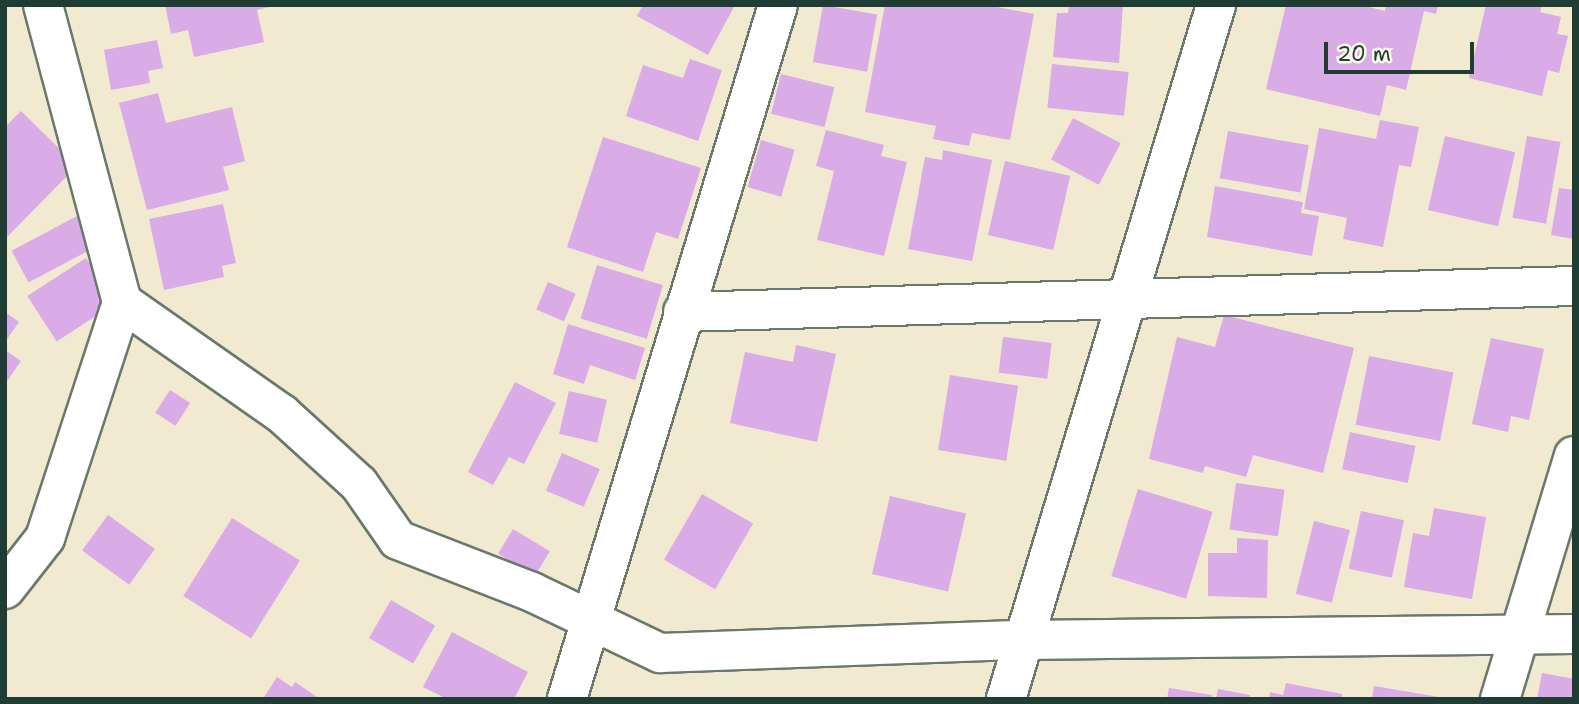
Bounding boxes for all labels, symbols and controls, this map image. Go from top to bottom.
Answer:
scale bar [1327,28,1478,72]
text: 20 m [1337,40,1391,68]

